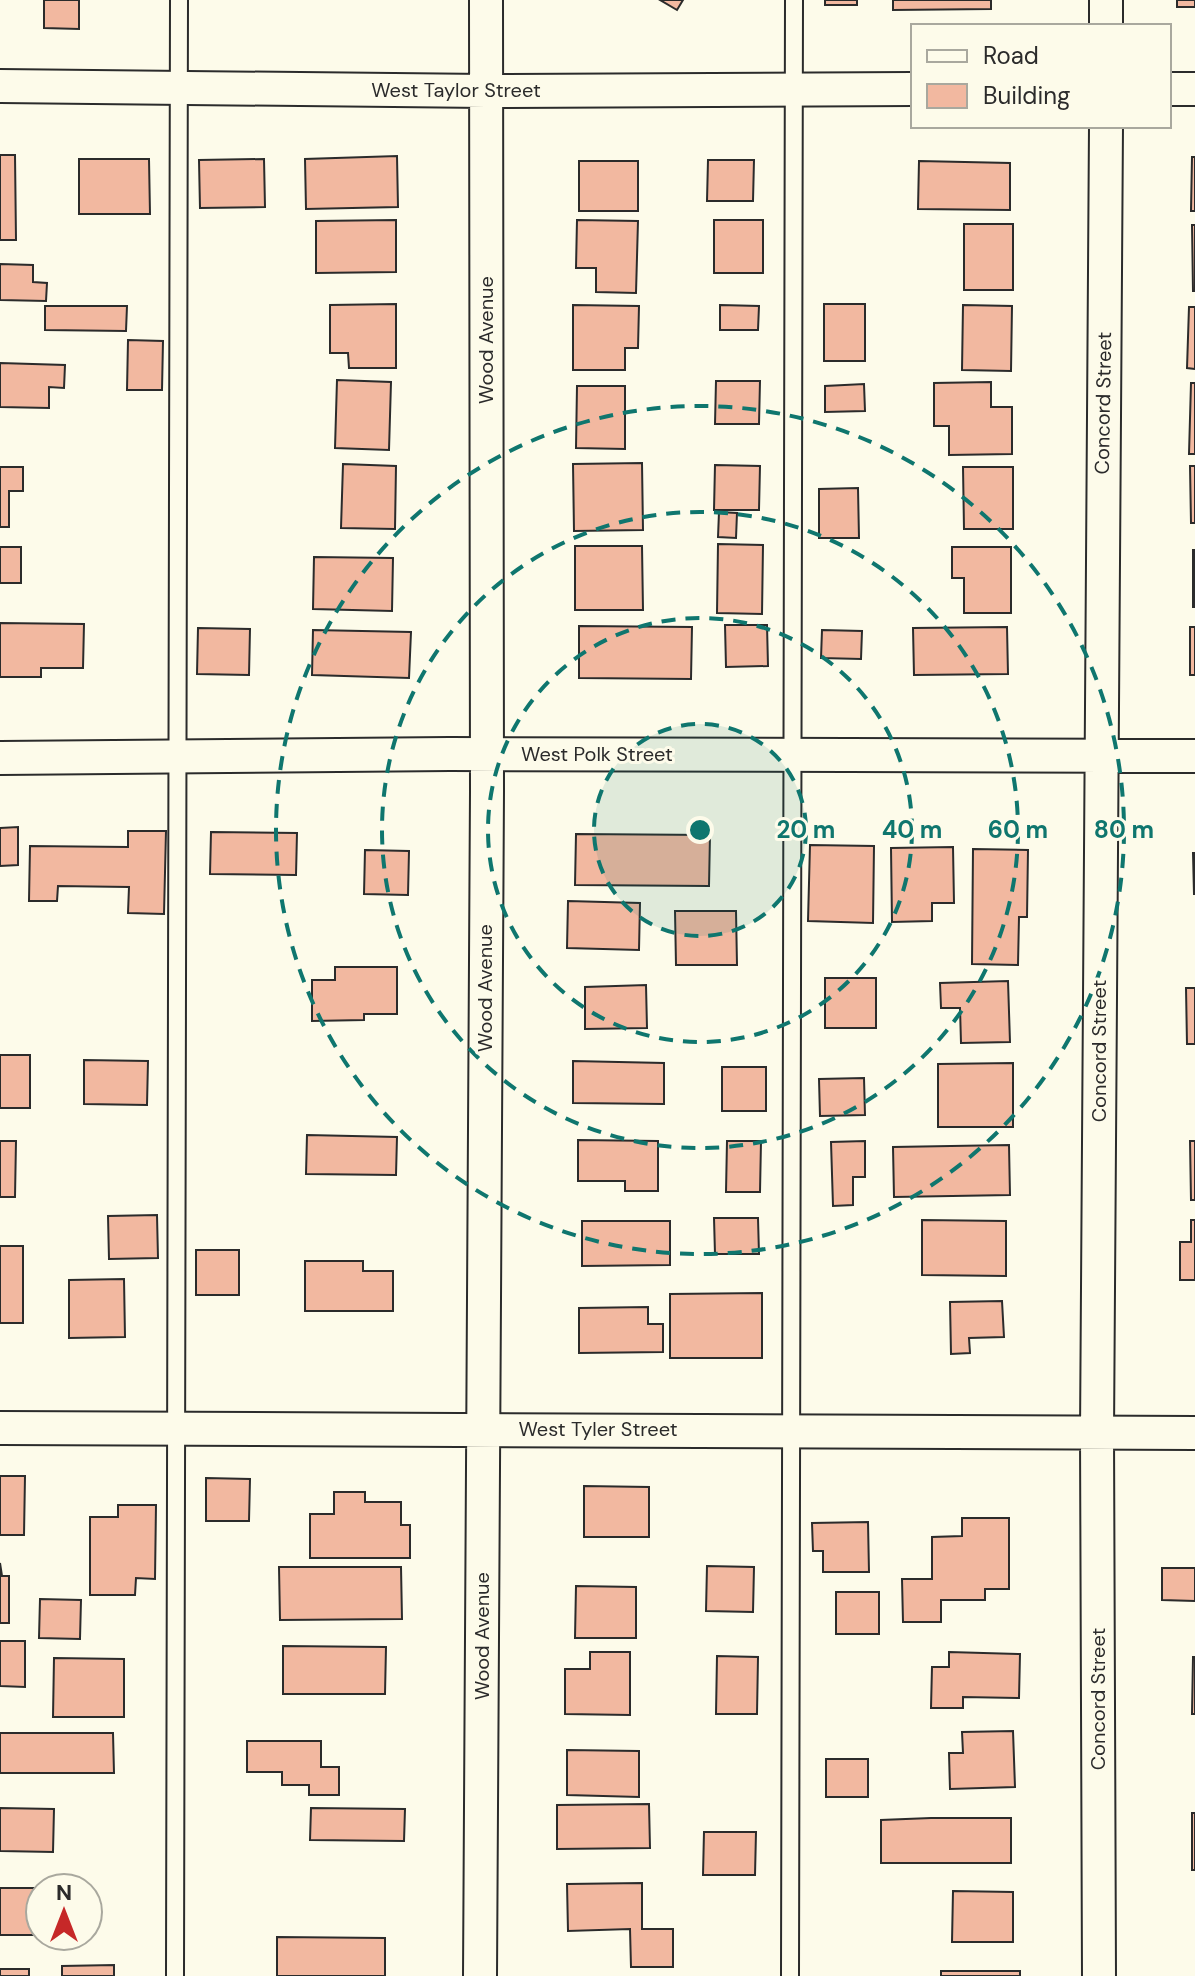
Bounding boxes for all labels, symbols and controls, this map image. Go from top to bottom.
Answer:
legend [911,24,1171,128]
text: Road [983,40,1039,71]
street label: West Taylor Street [371,77,541,103]
text: Building [983,80,1070,111]
street label: Wood Avenue [473,276,499,404]
street label: Concord Street [1089,331,1117,474]
street label: West Polk Street [521,741,673,767]
text: 20 m [777,814,835,845]
text: 40 m [882,814,942,845]
text: 60 m [988,814,1048,845]
text: 80 m [1094,814,1154,845]
centre of rings [686,816,714,844]
street label: Wood Avenue [472,924,498,1052]
street label: Concord Street [1086,980,1112,1122]
street label: West Tyler Street [518,1416,678,1442]
street label: Wood Avenue [469,1572,495,1700]
street label: Concord Street [1085,1628,1111,1770]
north arrow [24,1872,104,1952]
text: N [56,1878,72,1907]

